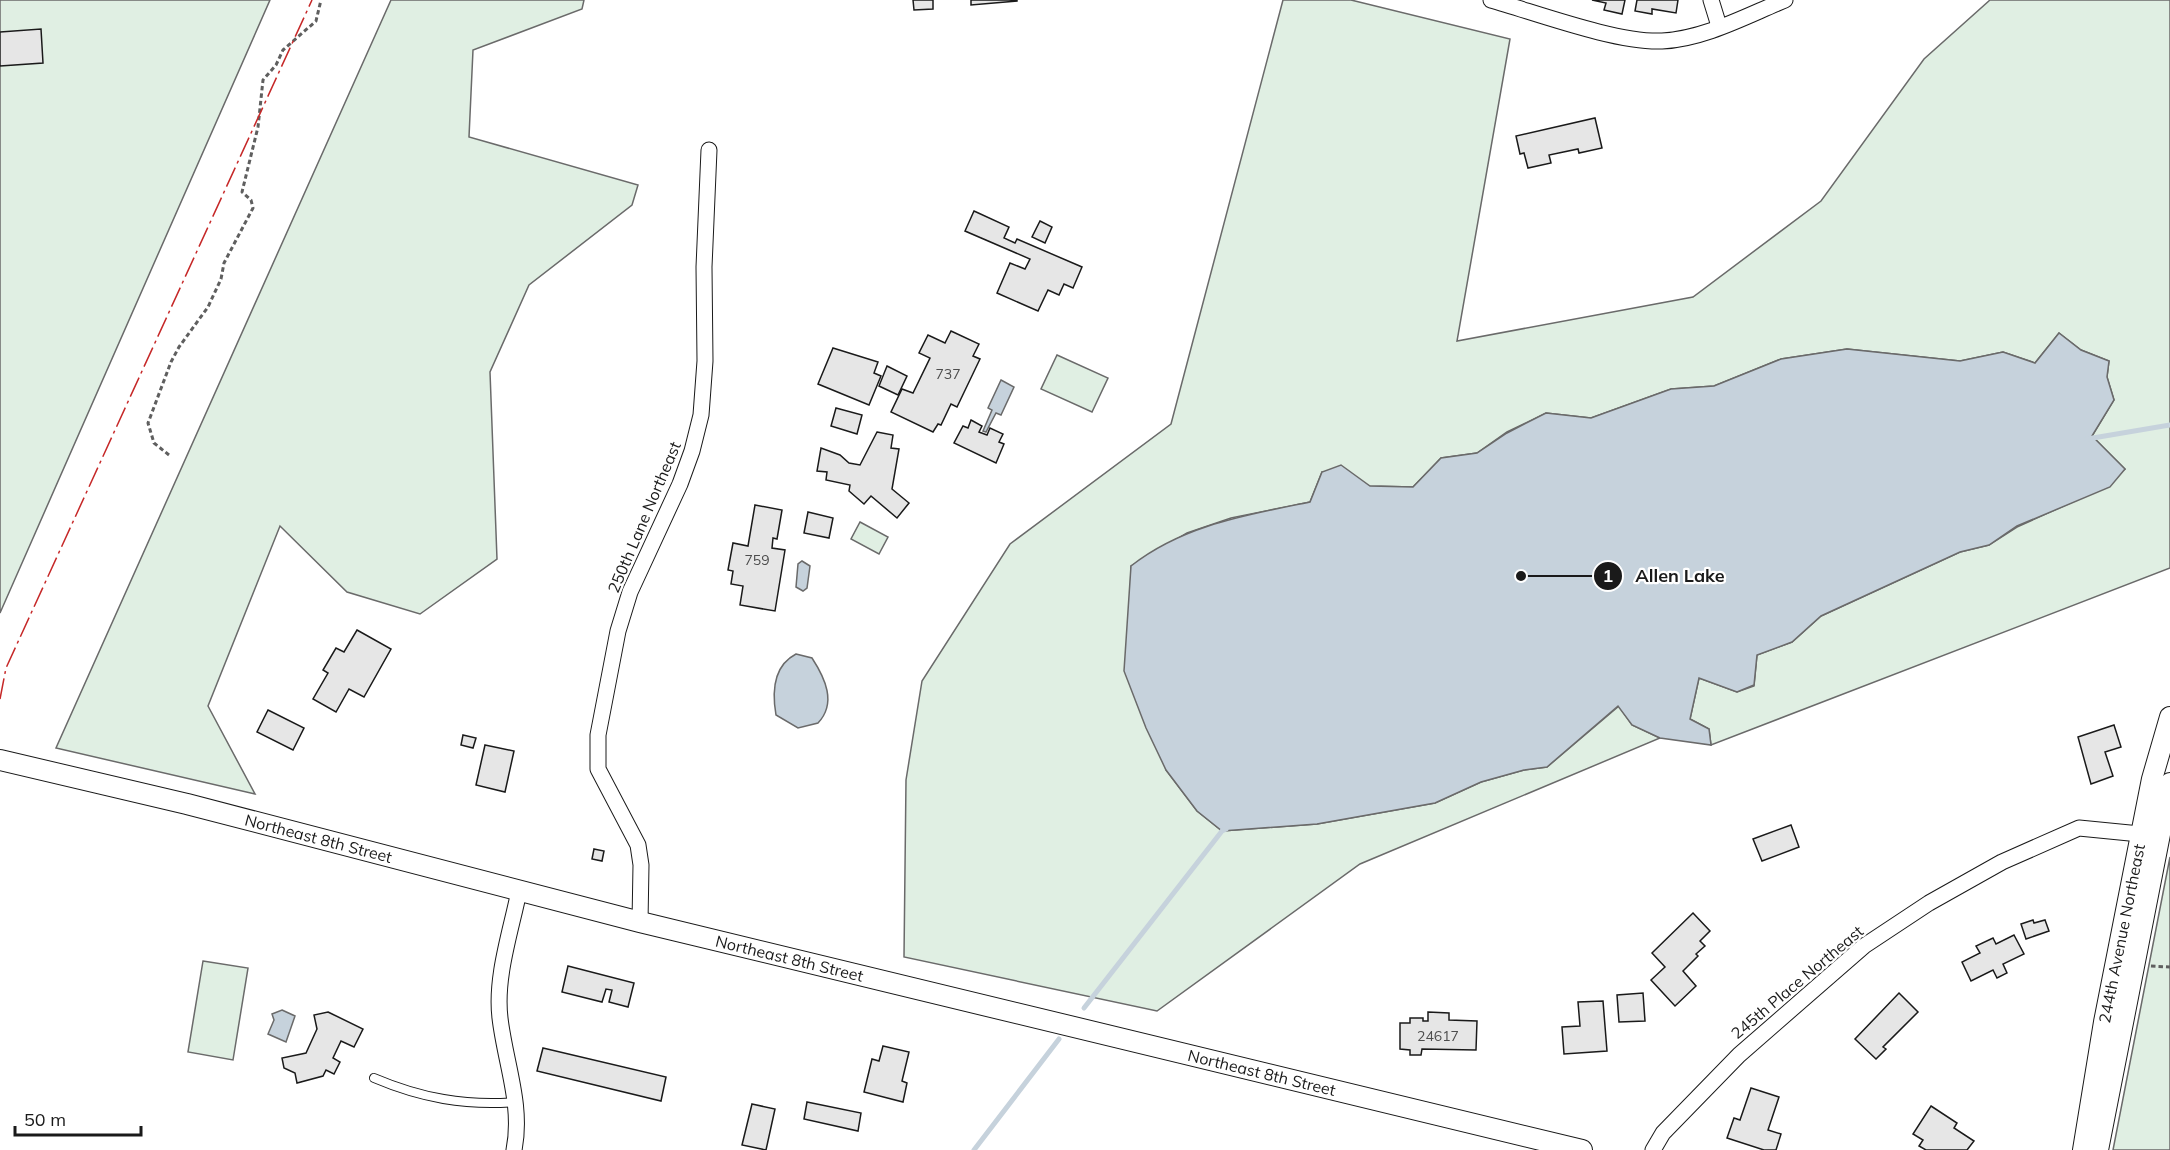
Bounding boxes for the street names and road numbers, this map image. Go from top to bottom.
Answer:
street label: 250th Lane Northeast [603,438,685,596]
street label: Northeast 8th Street [243,809,395,867]
street label: 244th Avenue Northeast [2094,842,2149,1025]
street label: 245th Place Northeast [1727,921,1867,1043]
street label: Northeast 8th Street [714,931,866,986]
street label: Northeast 8th Street [1186,1045,1338,1100]

